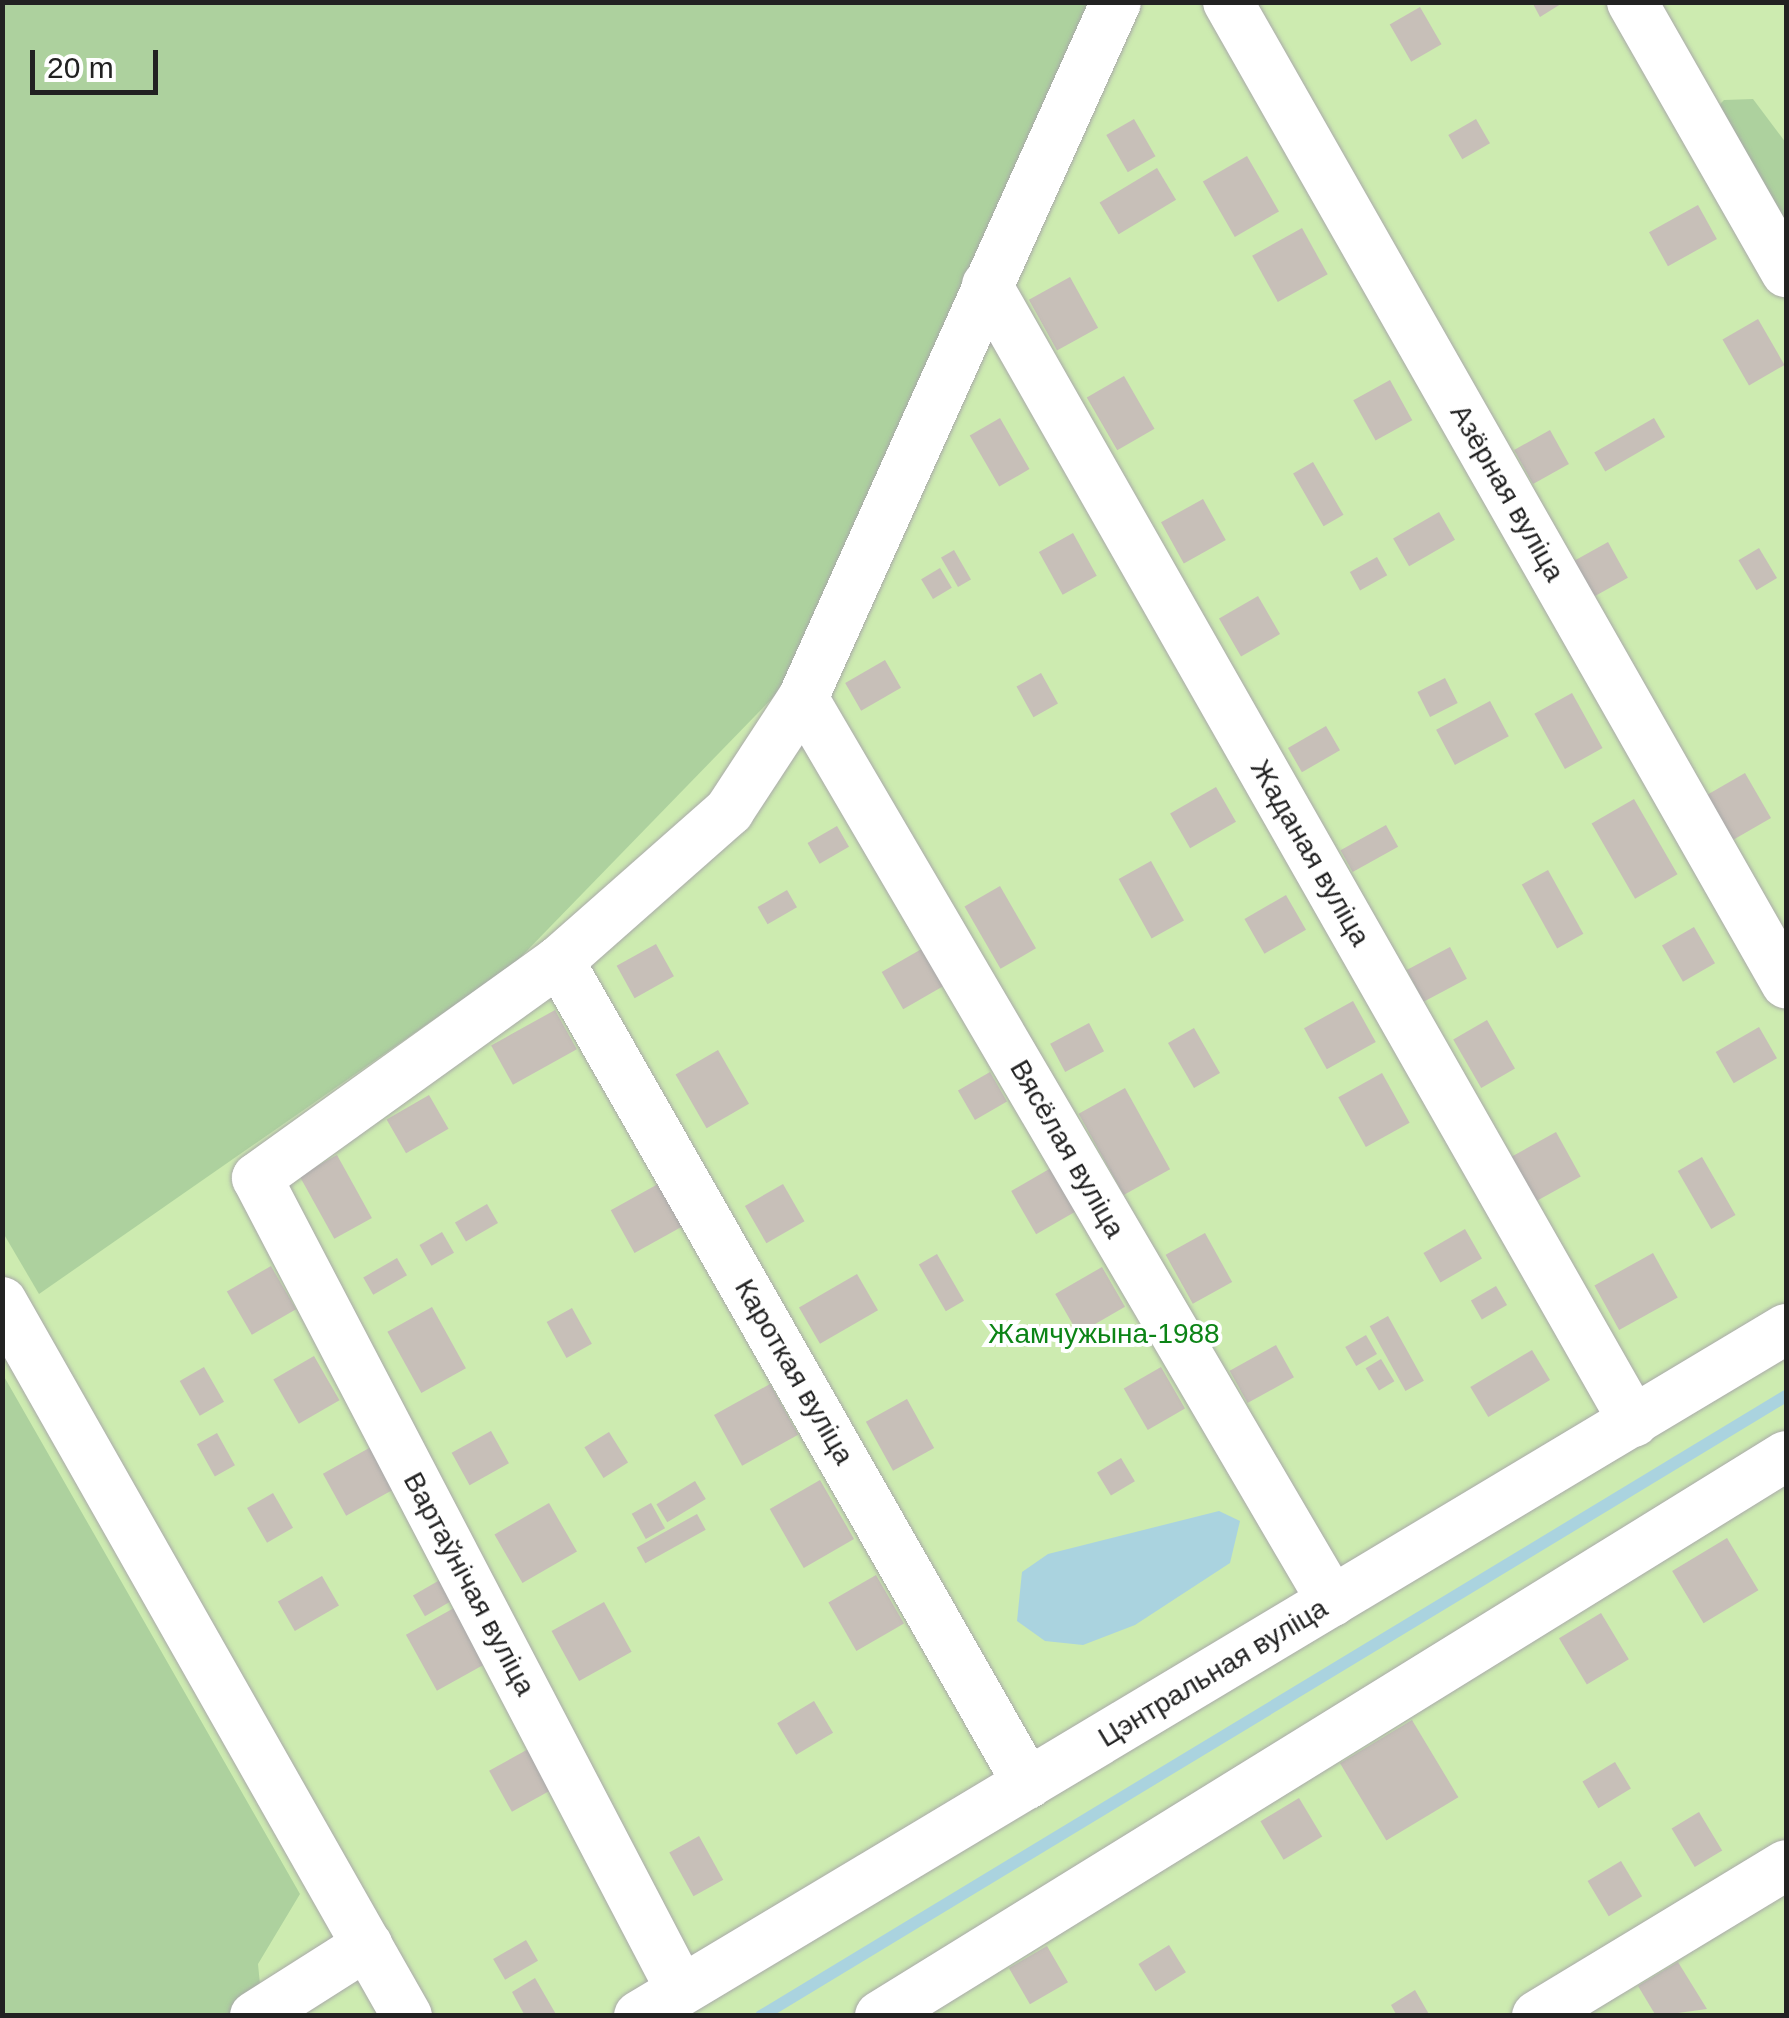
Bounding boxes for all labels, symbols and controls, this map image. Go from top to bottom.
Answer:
scale bar [35,30,162,92]
text: 20 m [47,51,114,84]
street label: Азёрная вуліца [1443,399,1571,587]
street label: Жаданая вуліца [1243,754,1377,952]
street label: Вясёлая вуліца [1003,1054,1131,1244]
street label: Кароткая вуліца [727,1273,861,1471]
park label: Жамчужына-1988 [988,1317,1220,1351]
street label: Вартаўнічая вуліца [396,1467,542,1701]
street label: Цэнтральная вуліца [1092,1591,1334,1755]

